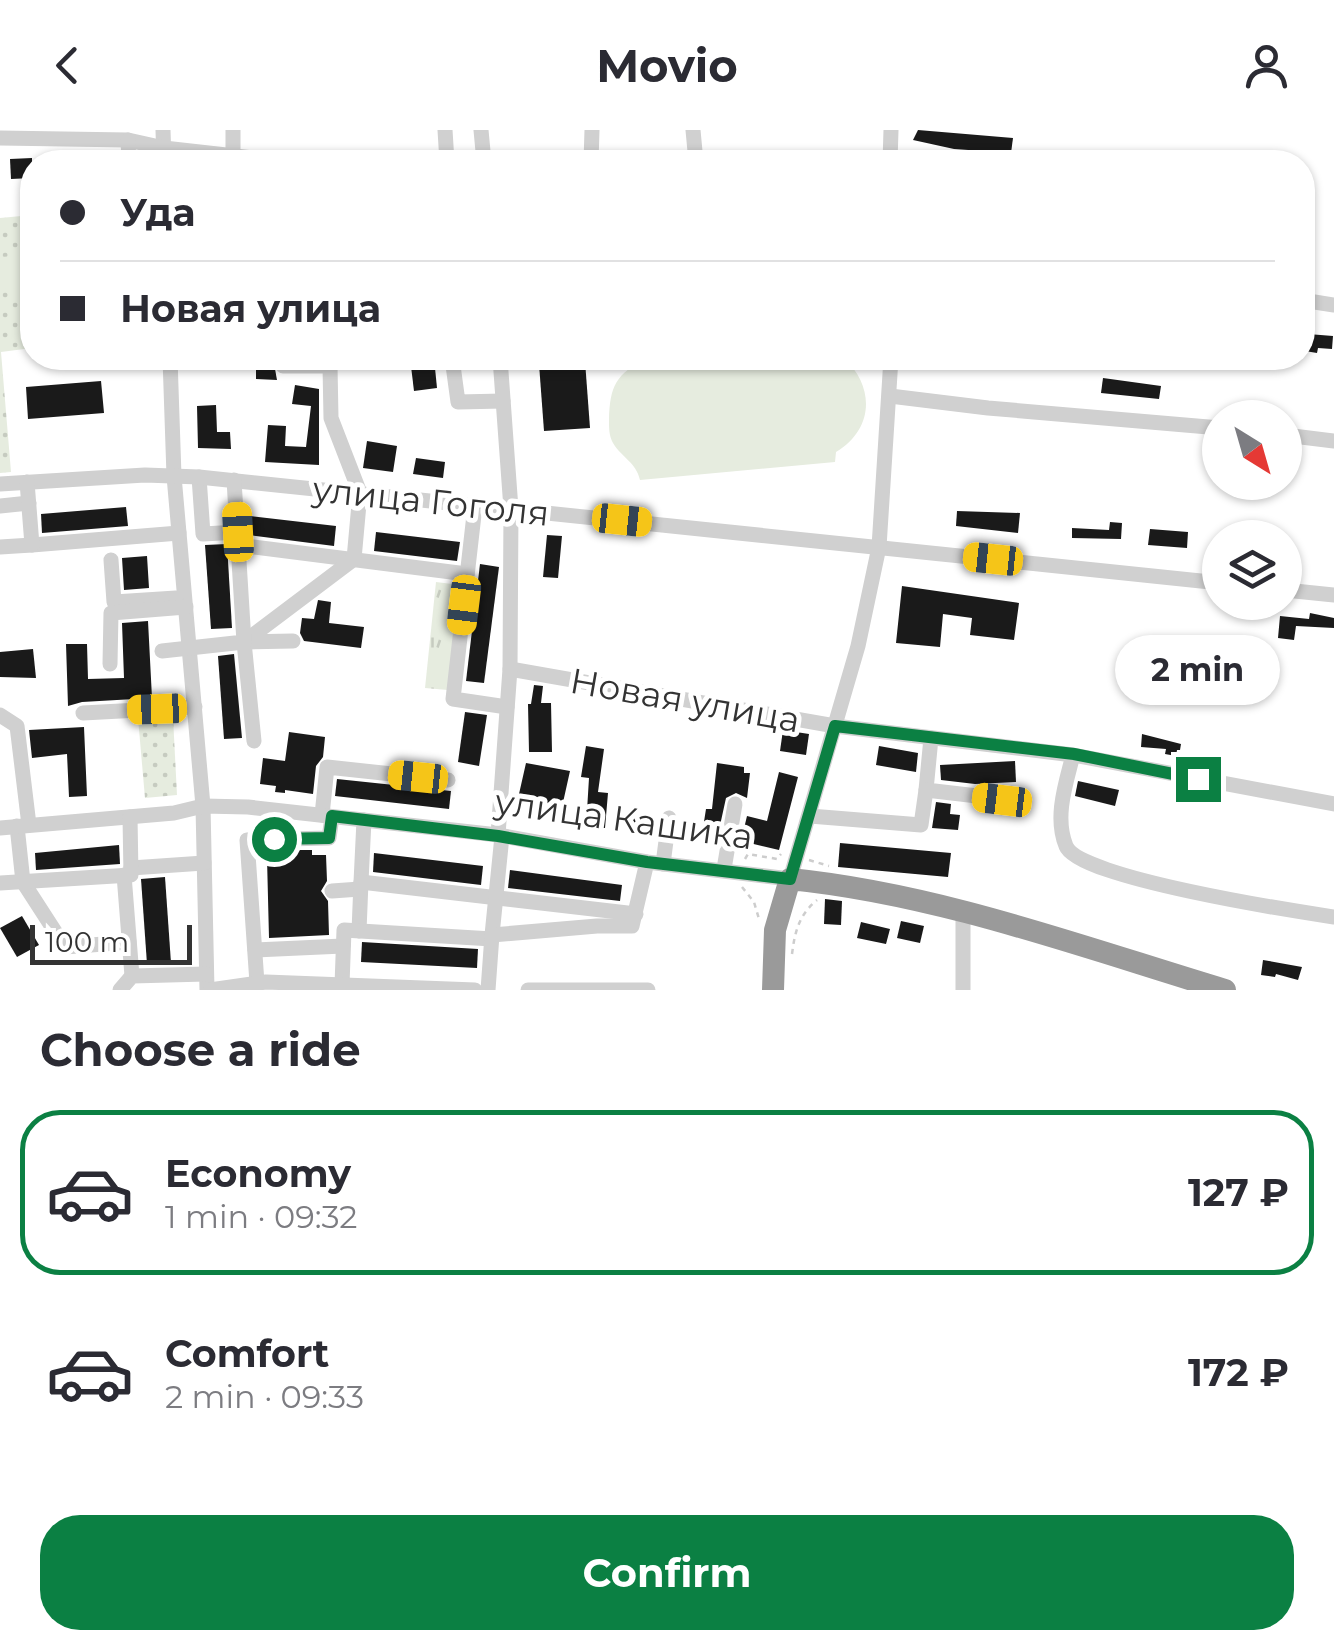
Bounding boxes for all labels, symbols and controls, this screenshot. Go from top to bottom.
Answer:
icon: back [40,38,95,93]
text: Movio [596,38,738,93]
icon: person [1239,38,1294,93]
text: Уда [120,189,195,236]
text: Новая улица [120,285,381,332]
north arrow [1202,400,1302,500]
map controls [1202,400,1302,620]
street label: улица Гоголя [310,467,552,535]
car [221,501,255,563]
car [591,502,653,538]
button: layers [1202,520,1302,620]
car [962,541,1024,577]
car [445,573,483,637]
callout: 2 min [1116,634,1280,704]
text: 2 min [1151,650,1244,689]
street label: Новая улица [567,659,803,741]
car [126,693,188,725]
route end [1176,757,1221,802]
car [387,759,449,795]
street label: улица Кашика [491,779,756,858]
car [970,781,1034,819]
route start [252,817,297,862]
scale bar [30,920,192,964]
text: 100 m [45,925,129,959]
text: Choose a ride [40,1022,361,1077]
icon: car [45,1148,135,1238]
text: Economy [165,1150,351,1197]
text: 127 ₽ [1188,1169,1289,1216]
text: 1 min · 09:32 [165,1197,357,1236]
icon: car [45,1328,135,1418]
text: Comfort [165,1330,329,1377]
text: 172 ₽ [1188,1349,1289,1396]
text: 2 min · 09:33 [165,1377,364,1416]
button: Confirm [40,1515,1294,1630]

